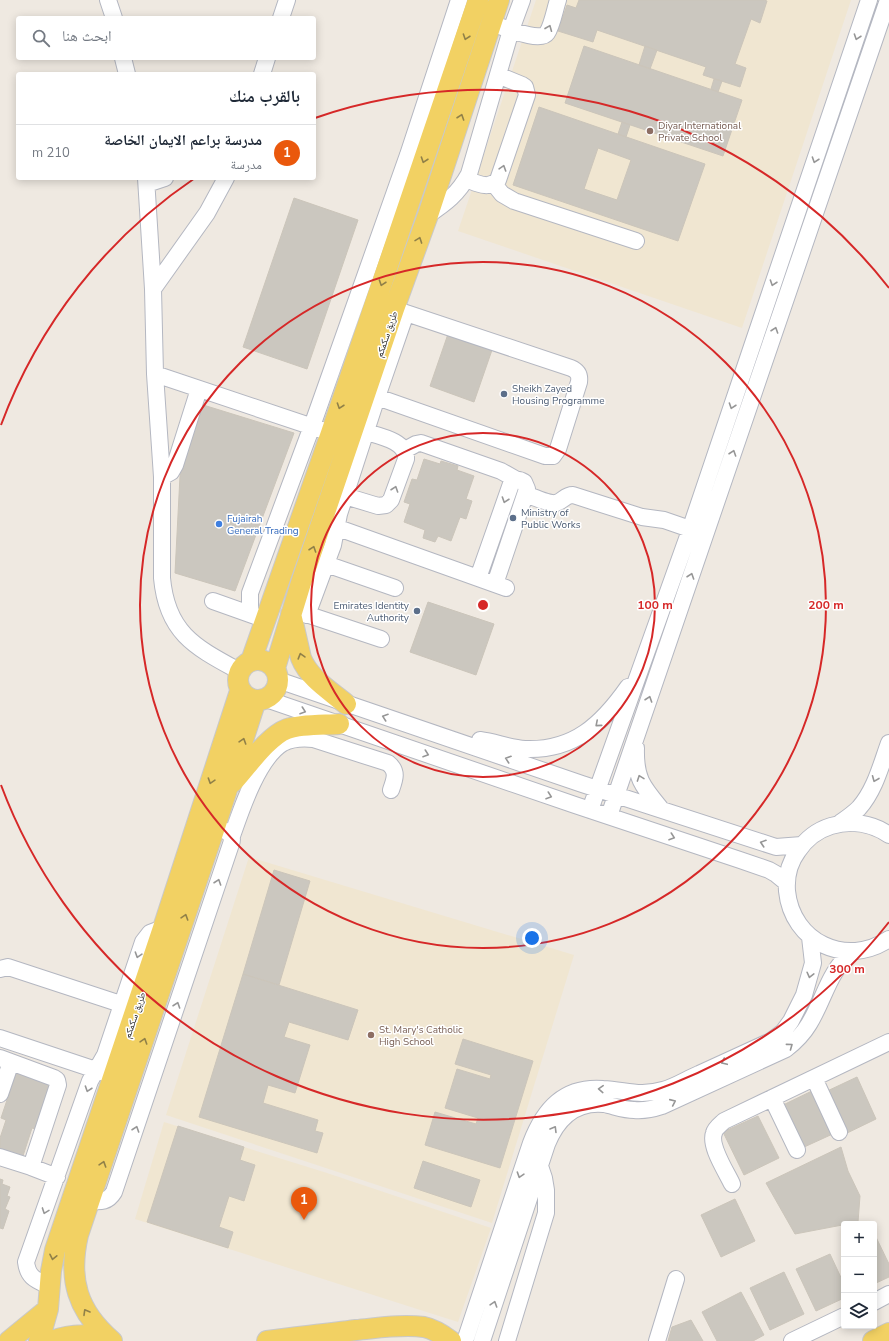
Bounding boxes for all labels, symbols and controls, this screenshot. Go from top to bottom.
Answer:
search box [16,16,316,60]
one-way arrow [544,24,552,31]
text: ابحث هنا [62,26,112,46]
icon: search [30,27,52,49]
one-way arrow [462,33,471,40]
one-way arrow [853,33,862,40]
text: بالقرب منك [229,85,300,108]
one-way arrow [456,114,464,121]
place label: Diyar International Private School [658,119,741,145]
marker: Diyar International Private School [645,126,655,136]
text: مدرسة براعم الايمان الخاصة [104,130,262,150]
text: 210 m [32,144,70,162]
text: 1 [283,144,291,162]
text: مدرسة [230,156,262,174]
one-way arrow [420,156,429,163]
one-way arrow [811,157,820,164]
one-way arrow [498,165,507,172]
one-way arrow [414,237,422,244]
one-way arrow [378,279,387,286]
one-way arrow [770,280,778,287]
street label: طريق سكمكم [372,309,402,359]
one-way arrow [770,327,779,334]
place label: Sheikh Zayed Housing Programme [512,382,604,408]
marker: Sheikh Zayed Housing Programme [499,389,509,399]
one-way arrow [337,403,345,410]
one-way arrow [728,403,736,410]
one-way arrow [728,450,737,457]
one-way arrow [390,486,399,493]
one-way arrow [501,496,510,503]
place label: Ministry of Public Works [521,506,581,532]
place label: Fujairah General Trading [227,512,299,538]
marker: Ministry of Public Works [508,513,518,523]
marker: Fujairah General Trading [214,519,224,529]
one-way arrow [308,545,316,552]
one-way arrow [686,573,695,580]
text: 100 m [637,597,673,613]
text: 200 m [808,597,844,613]
centre of rings [476,598,490,612]
place label: Emirates Identity Authority [333,599,410,625]
marker: Emirates Identity Authority [412,606,422,616]
one-way arrow [297,653,306,660]
one-way arrow [644,696,653,703]
one-way arrow [300,707,307,715]
one-way arrow [381,713,388,722]
one-way arrow [595,719,603,726]
one-way arrow [238,737,247,744]
one-way arrow [422,749,429,758]
one-way arrow [504,755,511,764]
one-way arrow [636,775,644,782]
one-way arrow [872,776,880,783]
one-way arrow [207,777,216,784]
one-way arrow [545,791,552,800]
one-way arrow [669,832,676,841]
one-way arrow [760,839,767,848]
one-way arrow [214,879,222,886]
one-way arrow [180,914,189,921]
your location [522,928,542,948]
one-way arrow [135,951,143,958]
text: 300 m [829,961,865,977]
one-way arrow [806,972,814,978]
street label: طريق سكمكم [120,990,150,1040]
one-way arrow [172,1002,181,1009]
place label: St. Mary's Catholic High School [379,1023,463,1049]
marker: St. Mary's Catholic High School [366,1030,376,1040]
one-way arrow [139,1037,148,1044]
one-way arrow [785,1044,792,1051]
one-way arrow [720,1057,728,1065]
one-way arrow [84,1085,93,1092]
one-way arrow [598,1085,604,1094]
one-way arrow [668,1099,676,1107]
one-way arrow [131,1125,139,1132]
one-way arrow [550,1126,557,1133]
one-way arrow [98,1161,106,1168]
one-way arrow [516,1172,525,1179]
pin: 1 [291,1187,317,1220]
one-way arrow [41,1208,49,1215]
map controls [841,1221,877,1329]
button: + [841,1221,877,1257]
one-way arrow [50,1254,58,1261]
button: − [841,1257,877,1293]
button: layers [841,1293,877,1329]
one-way arrow [489,1301,498,1308]
one-way arrow [84,1309,91,1316]

